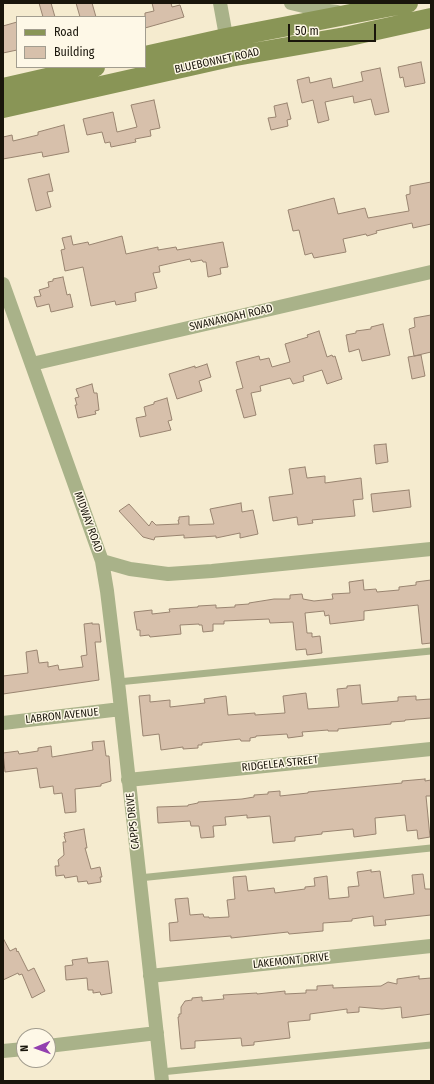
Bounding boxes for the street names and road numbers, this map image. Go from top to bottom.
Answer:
street label: BLUEBONNET ROAD [173,46,261,76]
street label: SWANANOAH ROAD [188,302,274,334]
street label: MIDWAY ROAD [71,490,105,554]
street label: LABRON AVENUE [25,706,99,726]
street label: RIDGELEA STREET [241,753,319,775]
street label: CAPPS DRIVE [123,792,143,850]
street label: LAKEMONT DRIVE [252,950,330,972]

